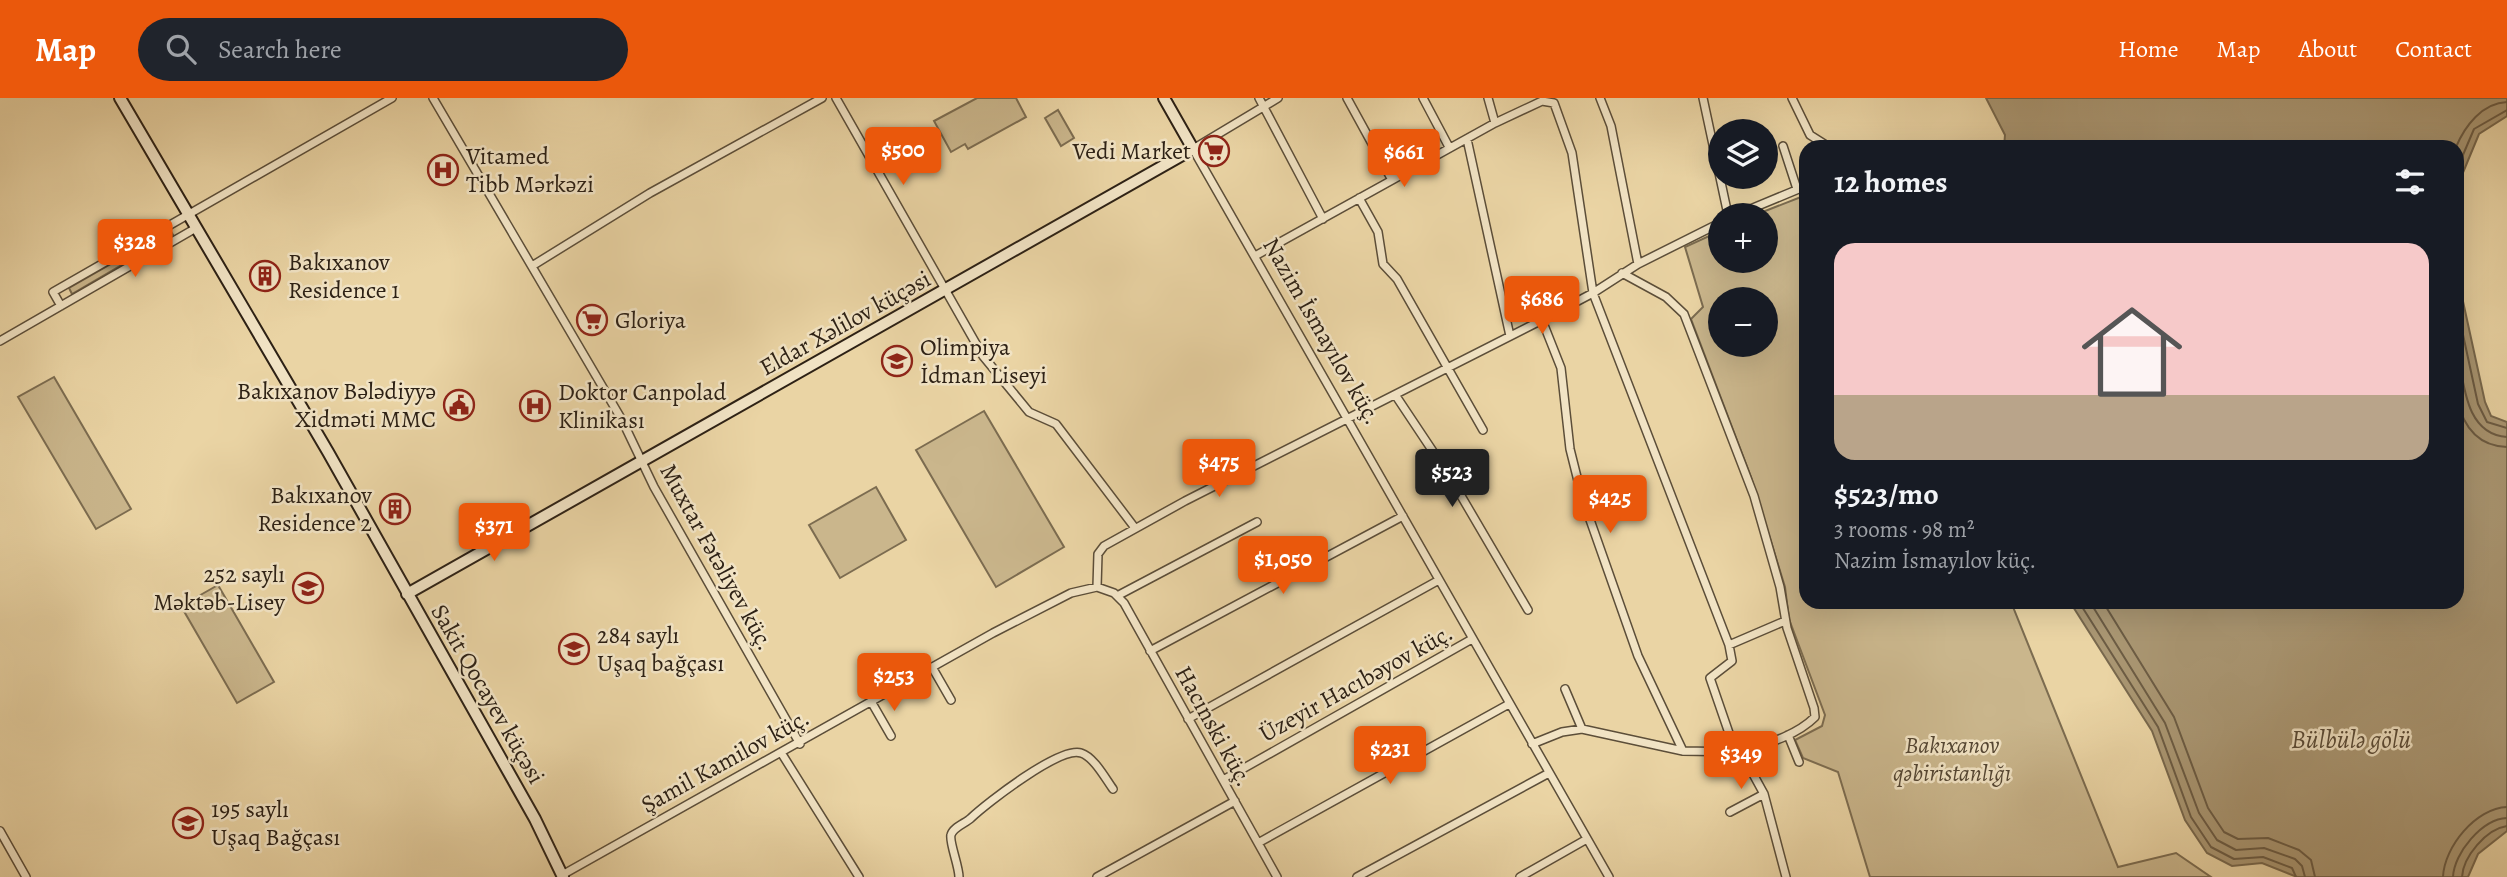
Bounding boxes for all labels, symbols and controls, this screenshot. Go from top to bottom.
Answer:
search box [138,18,628,81]
text: Map [35,27,96,72]
icon: search [162,30,200,68]
text: Search here [218,32,342,67]
text: Home [2118,33,2179,65]
text: Map [2217,33,2261,65]
text: About [2299,33,2357,65]
text: Contact [2395,33,2472,65]
map controls [1708,119,1778,357]
button: layers [1708,119,1778,189]
pin: $500 [862,127,944,187]
pin: $661 [1363,130,1445,189]
text: $500 [881,134,925,165]
supermarket icon: Vedi Market [1197,134,1231,168]
place label: Vedi Market [1071,135,1191,167]
text: $661 [1384,136,1424,167]
place label: Vitamed Tibb Mərkəzi [465,140,594,200]
hospital icon: Vitamed Tibb Mərkəzi [426,153,460,187]
text: 12 homes [1834,162,1947,202]
icon: filters [2391,163,2429,201]
button: + [1708,203,1778,273]
pin: $328 [94,220,176,279]
text: $328 [114,226,156,257]
street label: Nazim İsmayılov küç. [1255,232,1389,430]
place label: Bakıxanov Residence 1 [288,246,399,306]
building icon: Bakıxanov Residence 1 [248,259,282,293]
street label: Eldar Xəlilov küçəsi [754,263,936,383]
pin: $686 [1501,276,1583,336]
text: $686 [1520,283,1564,314]
button: − [1708,287,1778,357]
icon: home [2069,289,2195,415]
supermarket icon: Gloriya [575,303,609,337]
place label: Gloriya [615,304,687,336]
place label: Olimpiya İdman Liseyi [920,331,1047,391]
school or university icon: Olimpiya İdman Liseyi [880,344,914,378]
place label: Bakıxanov Bələdiyyə Xidməti MMC [237,375,436,435]
place label: Doktor Canpolad Klinikası [558,376,727,436]
public building icon: Bakıxanov Bələdiyyə Xidməti MMC [442,388,476,422]
hospital icon: Doktor Canpolad Klinikası [518,389,552,423]
pin: $475 [1178,440,1260,499]
text: $475 [1198,446,1240,477]
pin: $523 [1411,450,1493,509]
text: $523 [1431,456,1473,487]
street label: Muxtar Fətəliyev küç. [652,458,782,656]
text: $523/mo [1834,474,1939,514]
pin: $425 [1569,476,1651,535]
place label: Bakıxanov Residence 2 [257,479,372,539]
text: $425 [1589,482,1631,513]
building icon: Bakıxanov Residence 2 [378,492,412,526]
pin: $371 [453,504,535,563]
text: $371 [475,510,513,541]
text: 3 rooms · 98 m² [1834,514,1975,545]
pin: $1,050 [1226,536,1340,596]
text: $1,050 [1254,543,1312,574]
text: Nazim İsmayılov küç. [1834,545,2036,576]
place label: 252 saylı Məktəb-Lisey [153,558,285,618]
school or university icon: 252 saylı Məktəb-Lisey [291,571,325,605]
street label: Sakit Qocayev küçəsi [424,598,552,790]
street label: Üzeyir Hacıbəyov küç. [1253,616,1459,750]
place label: 284 saylı Uşaq bağçası [597,619,724,679]
school or university icon: 284 saylı Uşaq bağçası [557,632,591,666]
pin: $253 [853,654,935,713]
text: $253 [873,660,915,691]
street label: Hacınski küç. [1168,660,1260,792]
street label: Şamil Kamilov küç. [635,701,815,821]
water label: Bülbülə gölü [2291,722,2411,757]
pin: $231 [1349,726,1431,786]
park label: Bakıxanov qəbiristanlığı [1893,729,2011,789]
pin: $349 [1700,732,1782,791]
text: $231 [1370,733,1410,764]
text: $349 [1720,738,1762,769]
place label: 195 saylı Uşaq Bağçası [211,793,340,853]
school or university icon: 195 saylı Uşaq Bağçası [171,806,205,840]

